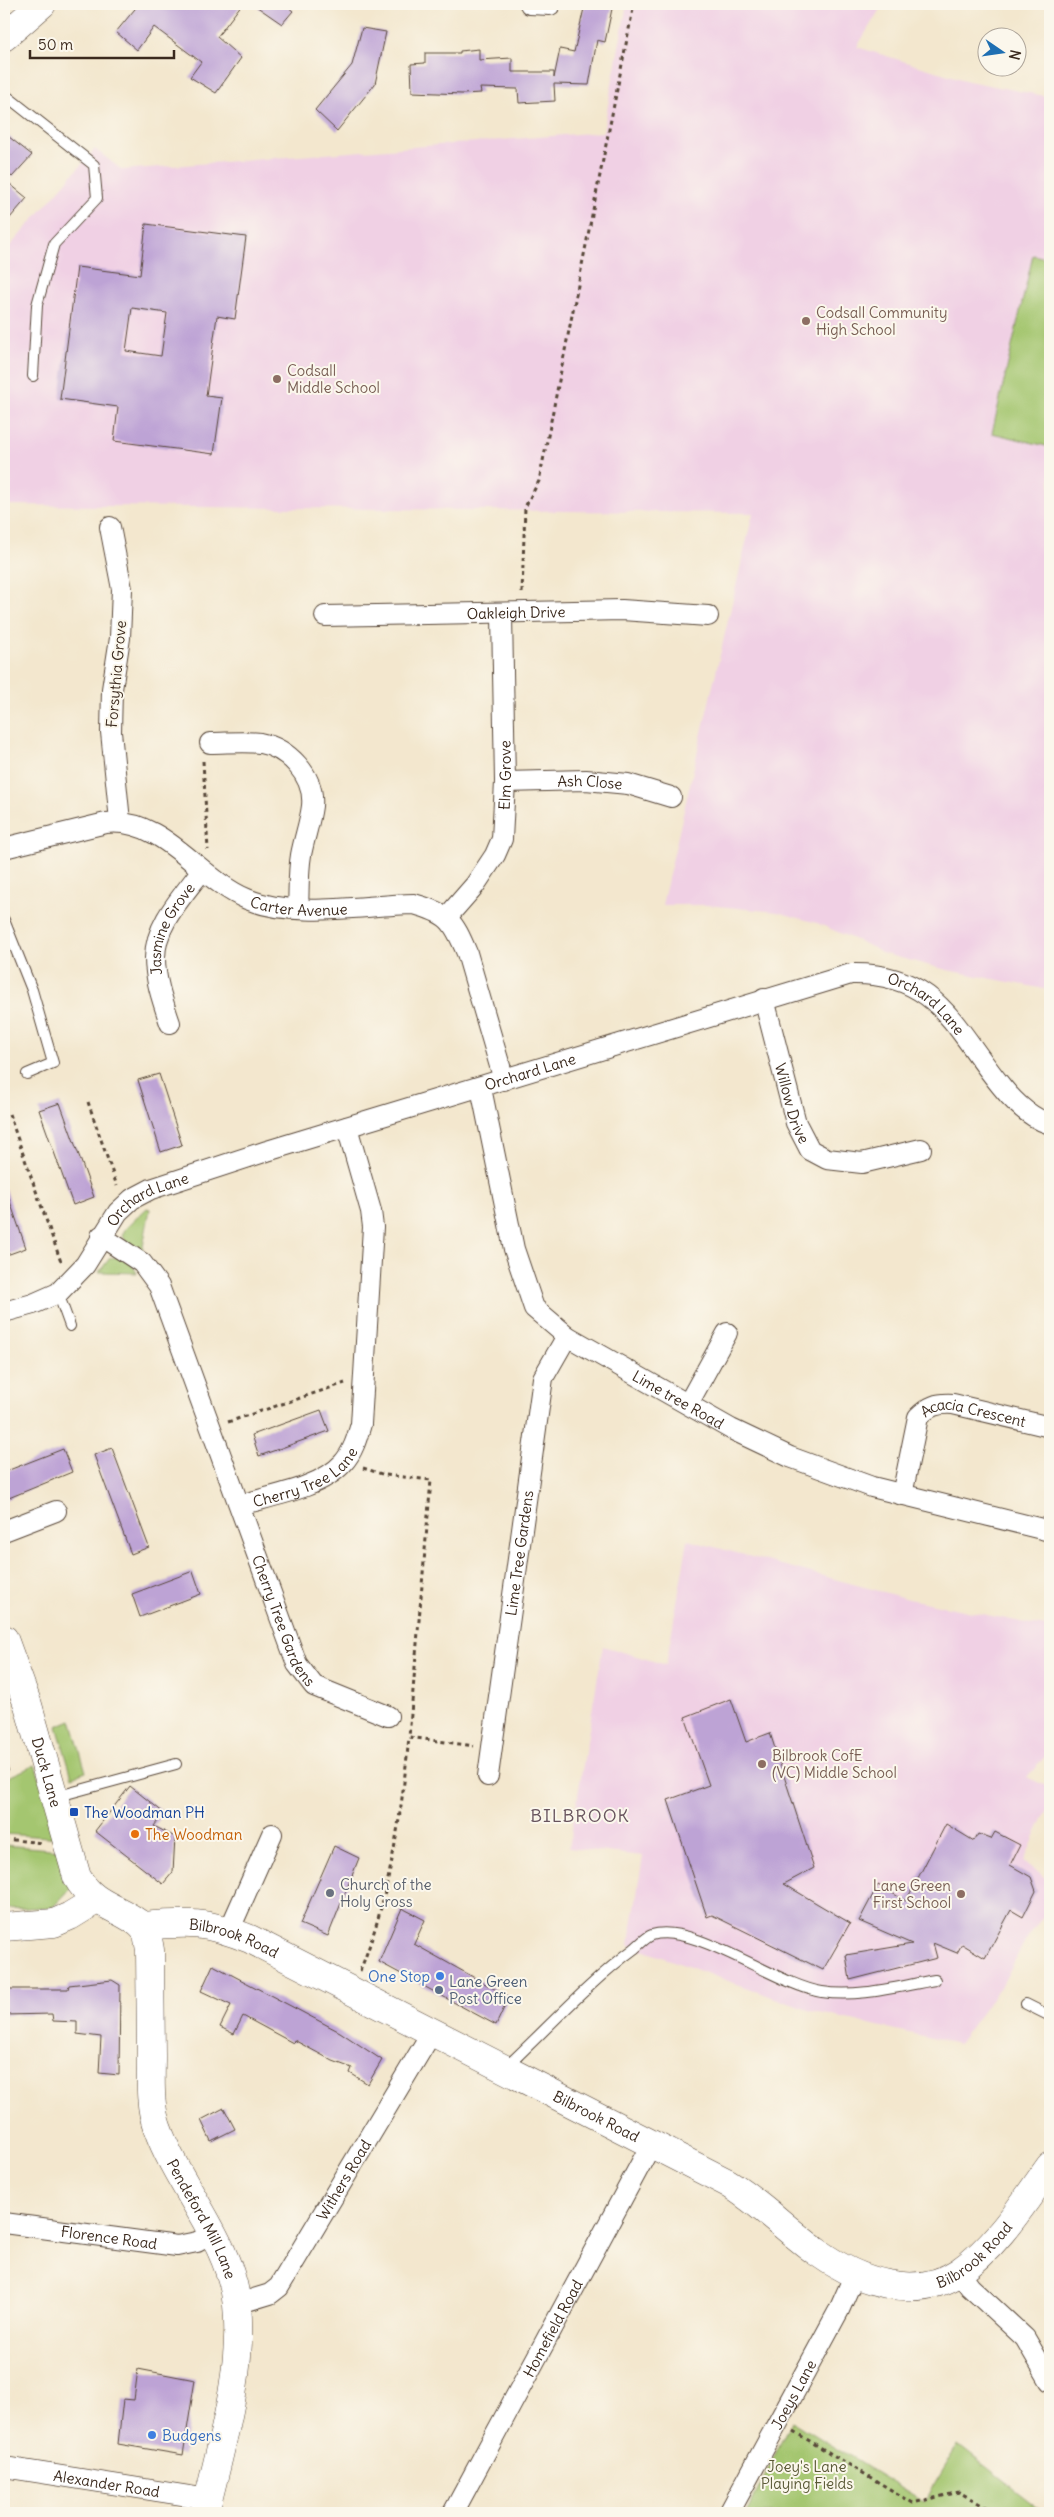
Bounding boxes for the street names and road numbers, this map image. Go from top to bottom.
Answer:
street label: Oakleigh Drive [466,602,566,623]
street label: Forsythia Grove [102,620,130,728]
street label: Elm Grove [494,740,515,810]
street label: Ash Close [557,771,623,793]
street label: Jasmine Grove [145,879,198,976]
street label: Carter Avenue [248,892,348,919]
street label: Orchard Lane [885,968,969,1038]
street label: Orchard Lane [482,1049,578,1094]
street label: Willow Drive [771,1061,814,1146]
street label: Orchard Lane [102,1168,191,1230]
street label: Lime tree Road [629,1366,728,1433]
street label: Acacia Crescent [916,1394,1028,1430]
street label: Cherry Tree Lane [251,1444,361,1511]
street label: Lime Tree Gardens [501,1489,537,1617]
street label: Cherry Tree Gardens [248,1552,320,1690]
street label: Duck Lane [28,1735,66,1809]
street label: Bilbrook Road [188,1914,282,1962]
street label: Bilbrook Road [550,2086,643,2146]
street label: Withers Road [312,2136,375,2223]
street label: Pendeford Mill Lane [163,2156,241,2281]
street label: Bilbrook Road [933,2218,1016,2292]
street label: Florence Road [60,2221,159,2253]
street label: Homefield Road [519,2276,586,2380]
street label: Joeys Lane [767,2356,820,2432]
street label: Alexander Road [52,2465,161,2501]

